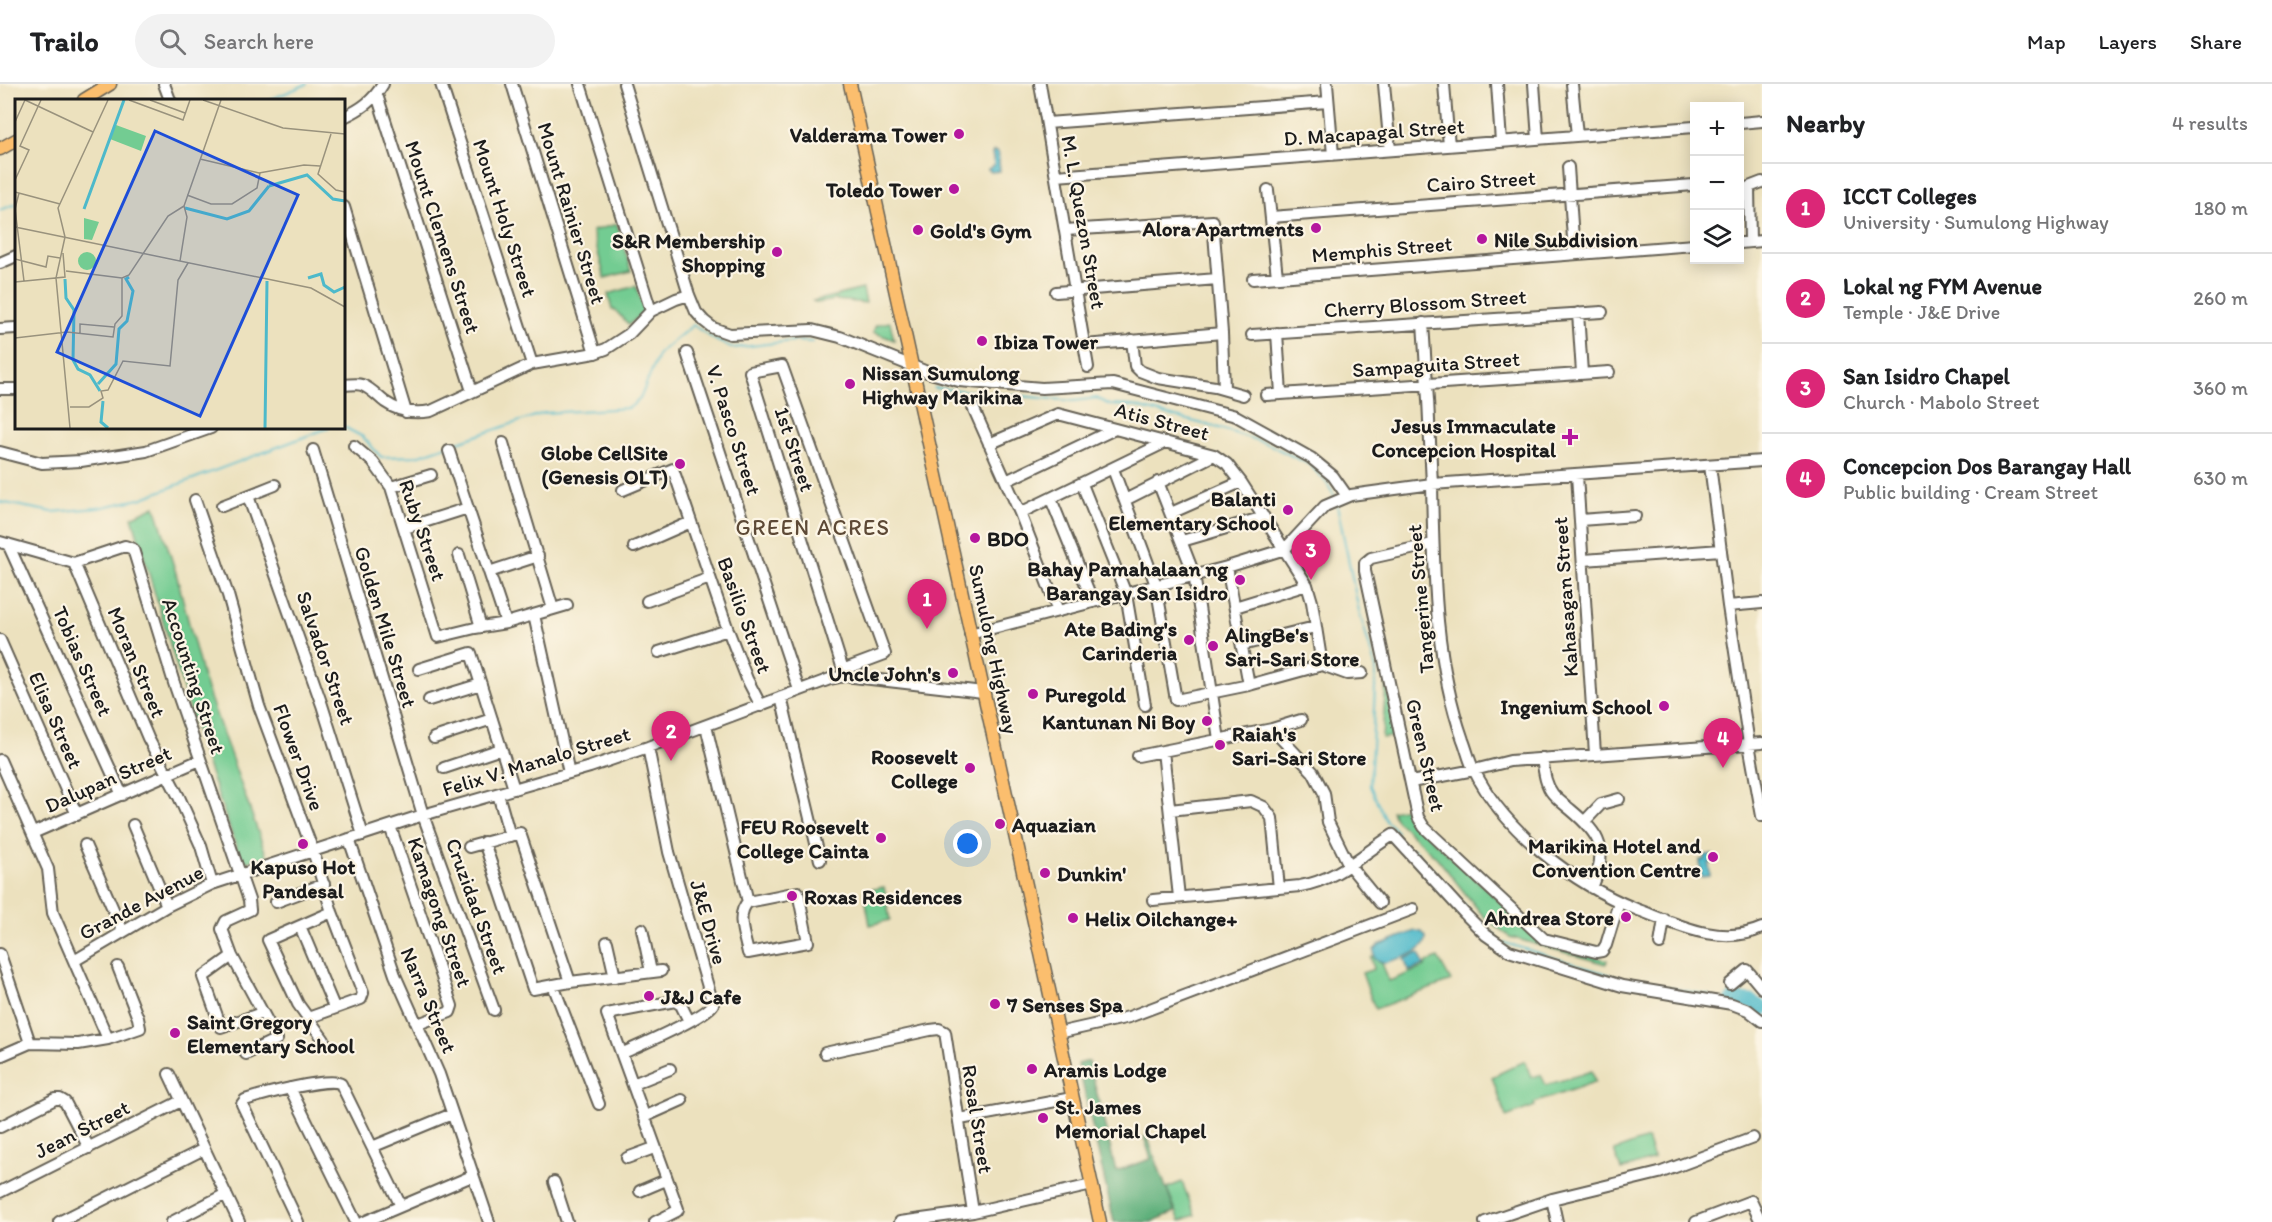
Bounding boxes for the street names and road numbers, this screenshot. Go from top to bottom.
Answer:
street label: D. Macapagal Street [1283,113,1465,151]
street label: Mount Rainier Street [532,119,612,307]
street label: M. L. Quezon Street [1056,133,1112,311]
street label: Mount Holy Street [468,136,542,300]
street label: Mount Clemens Street [400,137,486,337]
street label: Cairo Street [1426,165,1537,197]
street label: Memphis Street [1311,230,1454,268]
street label: Cherry Blossom Street [1323,283,1527,323]
street label: Sampaguita Street [1351,346,1521,382]
street label: V. Pasco Street [701,362,767,498]
street label: Atis Street [1112,396,1212,446]
street label: 1st Street [770,403,820,495]
street label: Ruby Street [394,476,452,584]
street label: Kahasagan Street [1547,516,1583,678]
street label: Tangerine Street [1401,523,1439,675]
street label: Golden Mile Street [350,543,422,711]
street label: Basilio Street [712,553,778,677]
street label: Sumulong Highway [964,562,1024,736]
street label: Salvador Street [291,588,361,728]
street label: Accounting Street [157,595,231,757]
street label: Tobias Street [48,602,118,720]
street label: Moran Street [102,603,172,721]
street label: Elisa Street [24,668,88,772]
street label: Green Street [1401,696,1451,814]
street label: Flower Drive [268,700,330,814]
street label: Felix V. Manalo Street [439,720,633,801]
street label: Dalupan Street [41,740,175,818]
street label: Kamagong Street [403,834,477,990]
street label: Cruzidad Street [441,835,513,977]
street label: Grande Avenue [75,859,207,945]
street label: J&E Drive [685,877,733,967]
street label: Narra Street [396,943,463,1057]
street label: Rosal Street [957,1063,999,1175]
street label: Jean Street [30,1094,134,1164]

